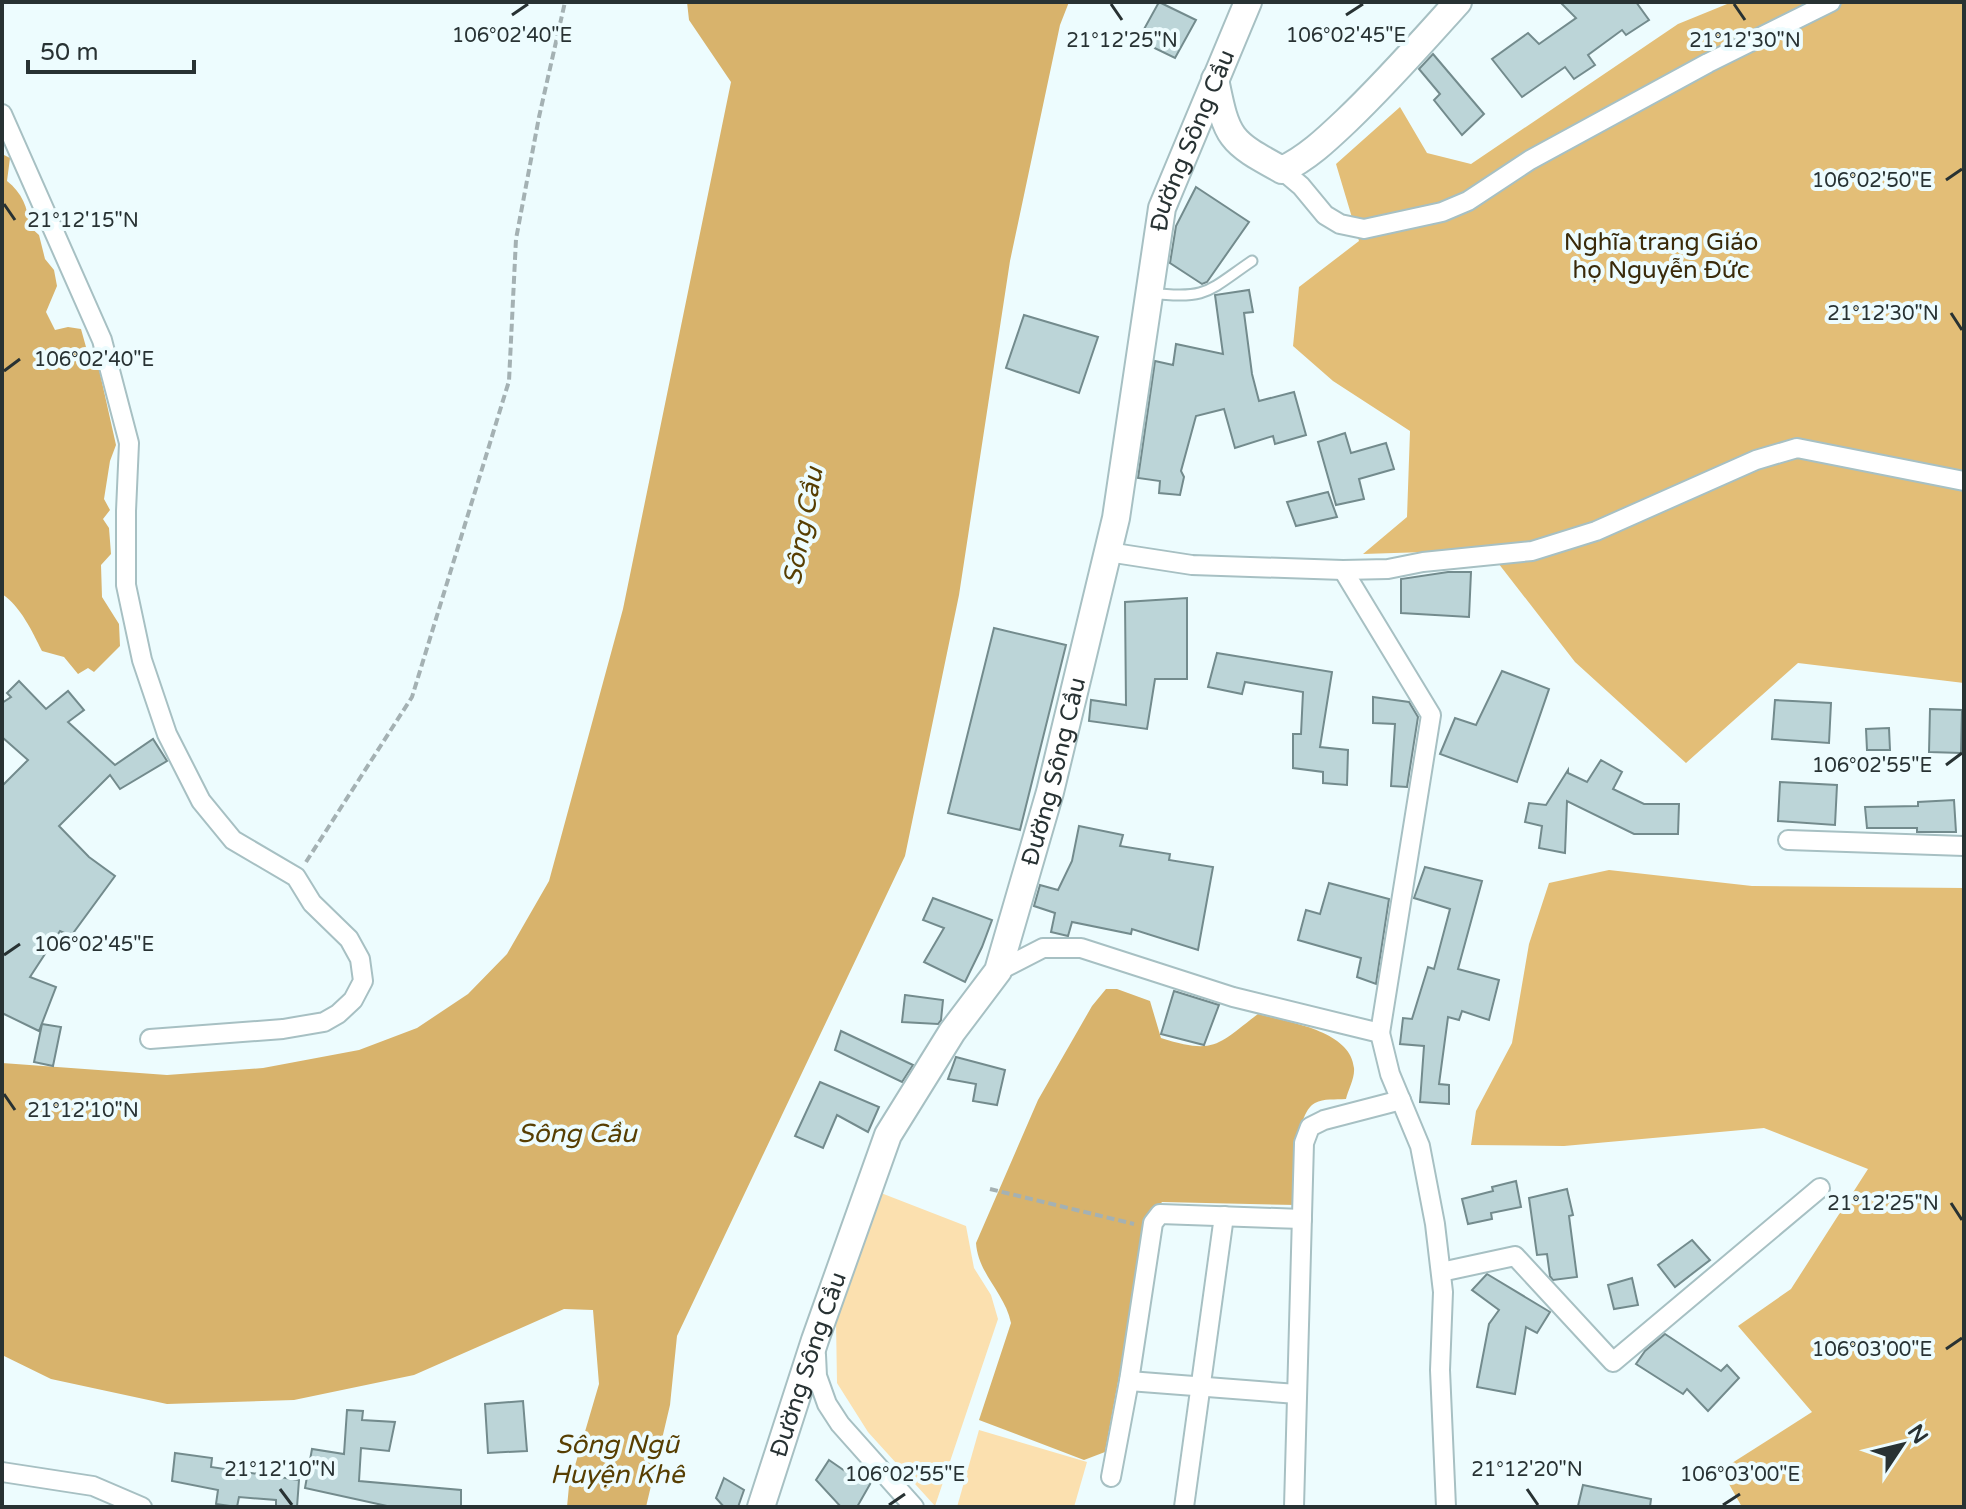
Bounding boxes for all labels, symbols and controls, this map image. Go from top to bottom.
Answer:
scale bar [28,24,194,74]
text: 106°02'40"E [452,24,572,48]
text: 106°02'45"E [1286,24,1406,48]
text: 21°12'25"N [1066,29,1178,53]
text: 21°12'30"N [1689,29,1801,53]
text: 50 m [40,38,98,67]
street label: Đường Sông Cầu [1144,45,1241,233]
text: 106°02'50"E [1812,169,1932,193]
text: 21°12'15"N [27,209,139,233]
park label: Nghĩa trang Giáo họ Nguyễn Đức [1564,228,1758,285]
text: 21°12'30"N [1827,302,1939,326]
text: 106°02'40"E [34,348,154,372]
water label: Sông Cầu [776,463,830,587]
street label: Đường Sông Cầu [1015,674,1092,869]
text: 106°02'55"E [1812,754,1932,778]
text: 106°02'45"E [34,933,154,957]
text: 21°12'10"N [27,1099,139,1123]
water label: Sông Cầu [517,1118,638,1149]
text: 21°12'25"N [1827,1192,1939,1216]
street label: Đường Sông Cầu [764,1268,853,1461]
text: 106°03'00"E [1812,1338,1932,1362]
north arrow [1862,1405,1942,1485]
text: N [1902,1419,1933,1449]
water label: Sông Ngũ Huyện Khê [550,1429,685,1490]
text: 21°12'10"N [224,1458,336,1482]
text: 21°12'20"N [1471,1458,1583,1482]
text: 106°02'55"E [845,1463,965,1487]
text: 106°03'00"E [1680,1463,1800,1487]

